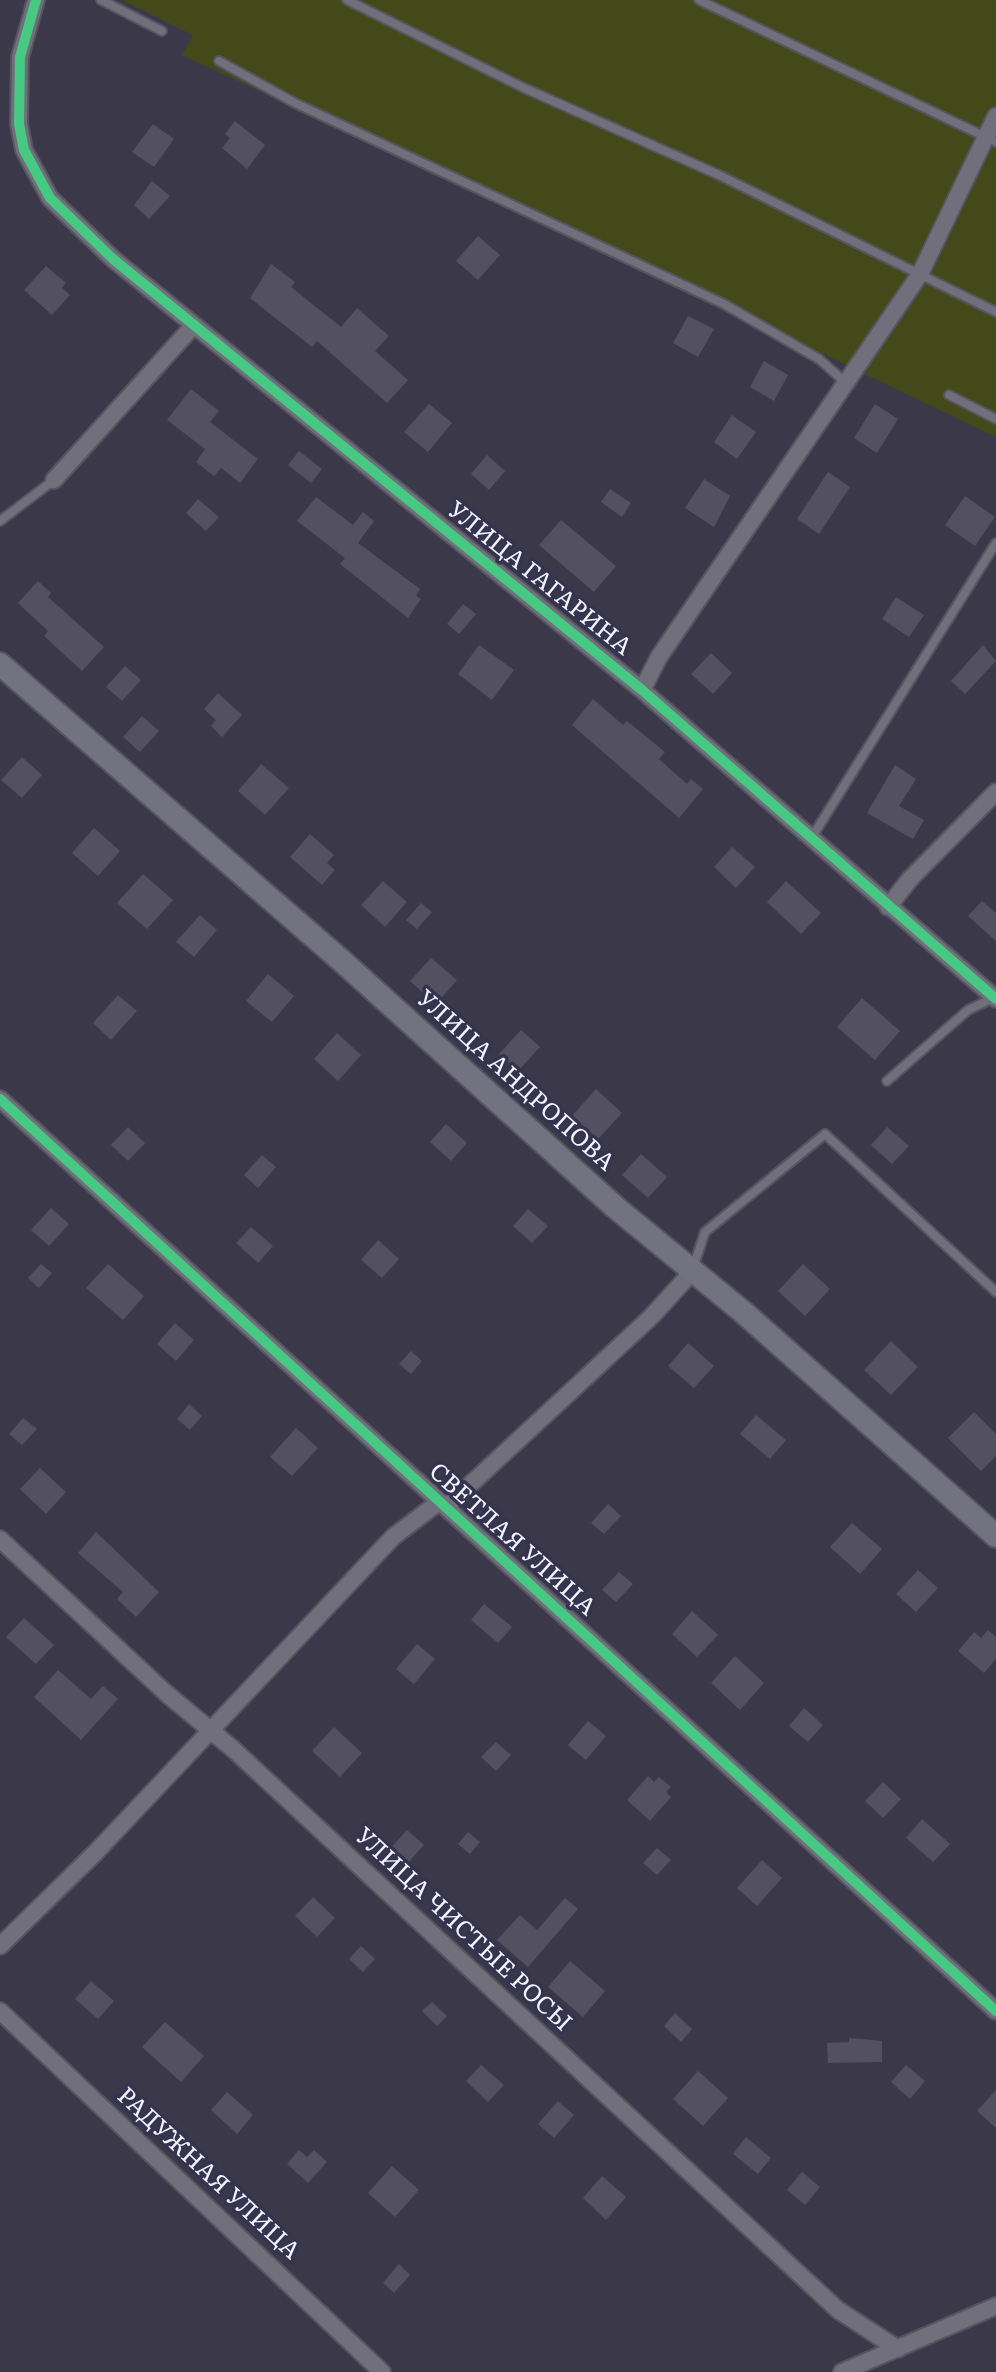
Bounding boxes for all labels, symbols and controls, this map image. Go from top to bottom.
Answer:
street label: УЛИЦА ГАГАРИНА [441,496,637,662]
street label: УЛИЦА АНДРОПОВА [410,984,620,1178]
street label: СВЕТЛАЯ УЛИЦА [423,1458,601,1622]
street label: УЛИЦА ЧИСТЫЕ РОСЫ [349,1822,577,2038]
street label: РАДУЖНАЯ УЛИЦА [111,2082,305,2266]

